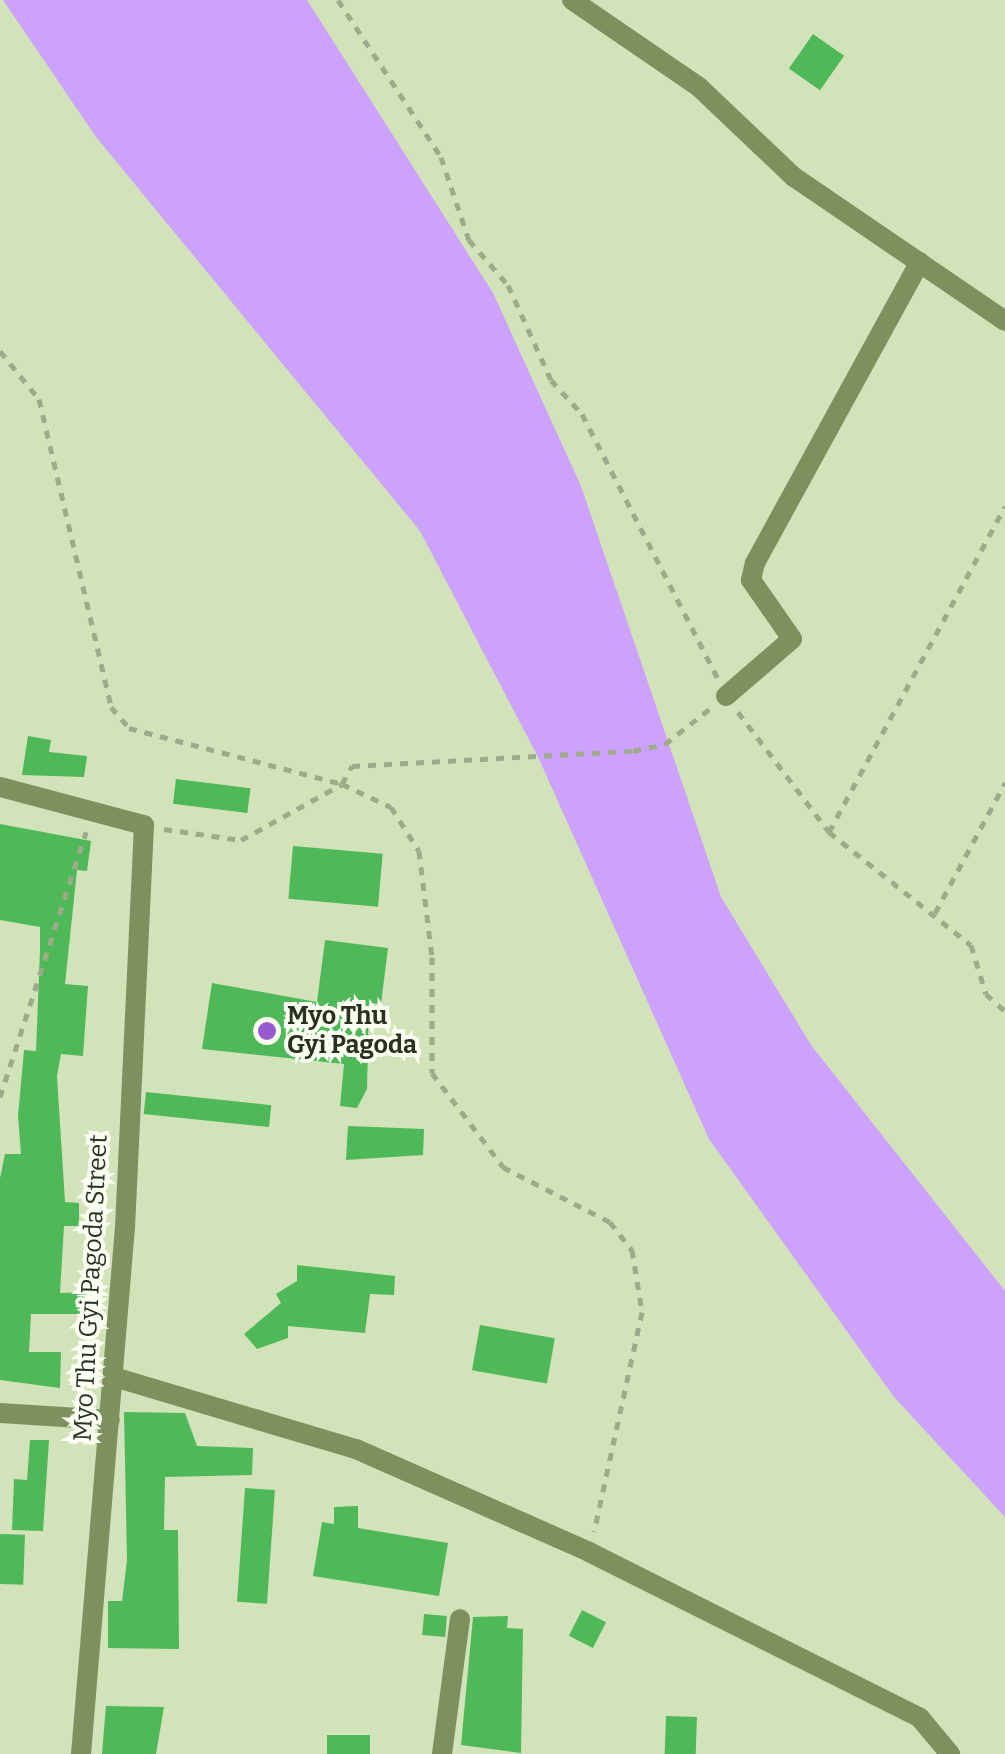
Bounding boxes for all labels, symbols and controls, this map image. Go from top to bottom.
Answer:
place label: Myo Thu Gyi Pagoda [287,1002,417,1061]
marker: Myo Thu Gyi Pagoda [256,1020,278,1042]
street label: Myo Thu Gyi Pagoda Street [68,1134,114,1442]

